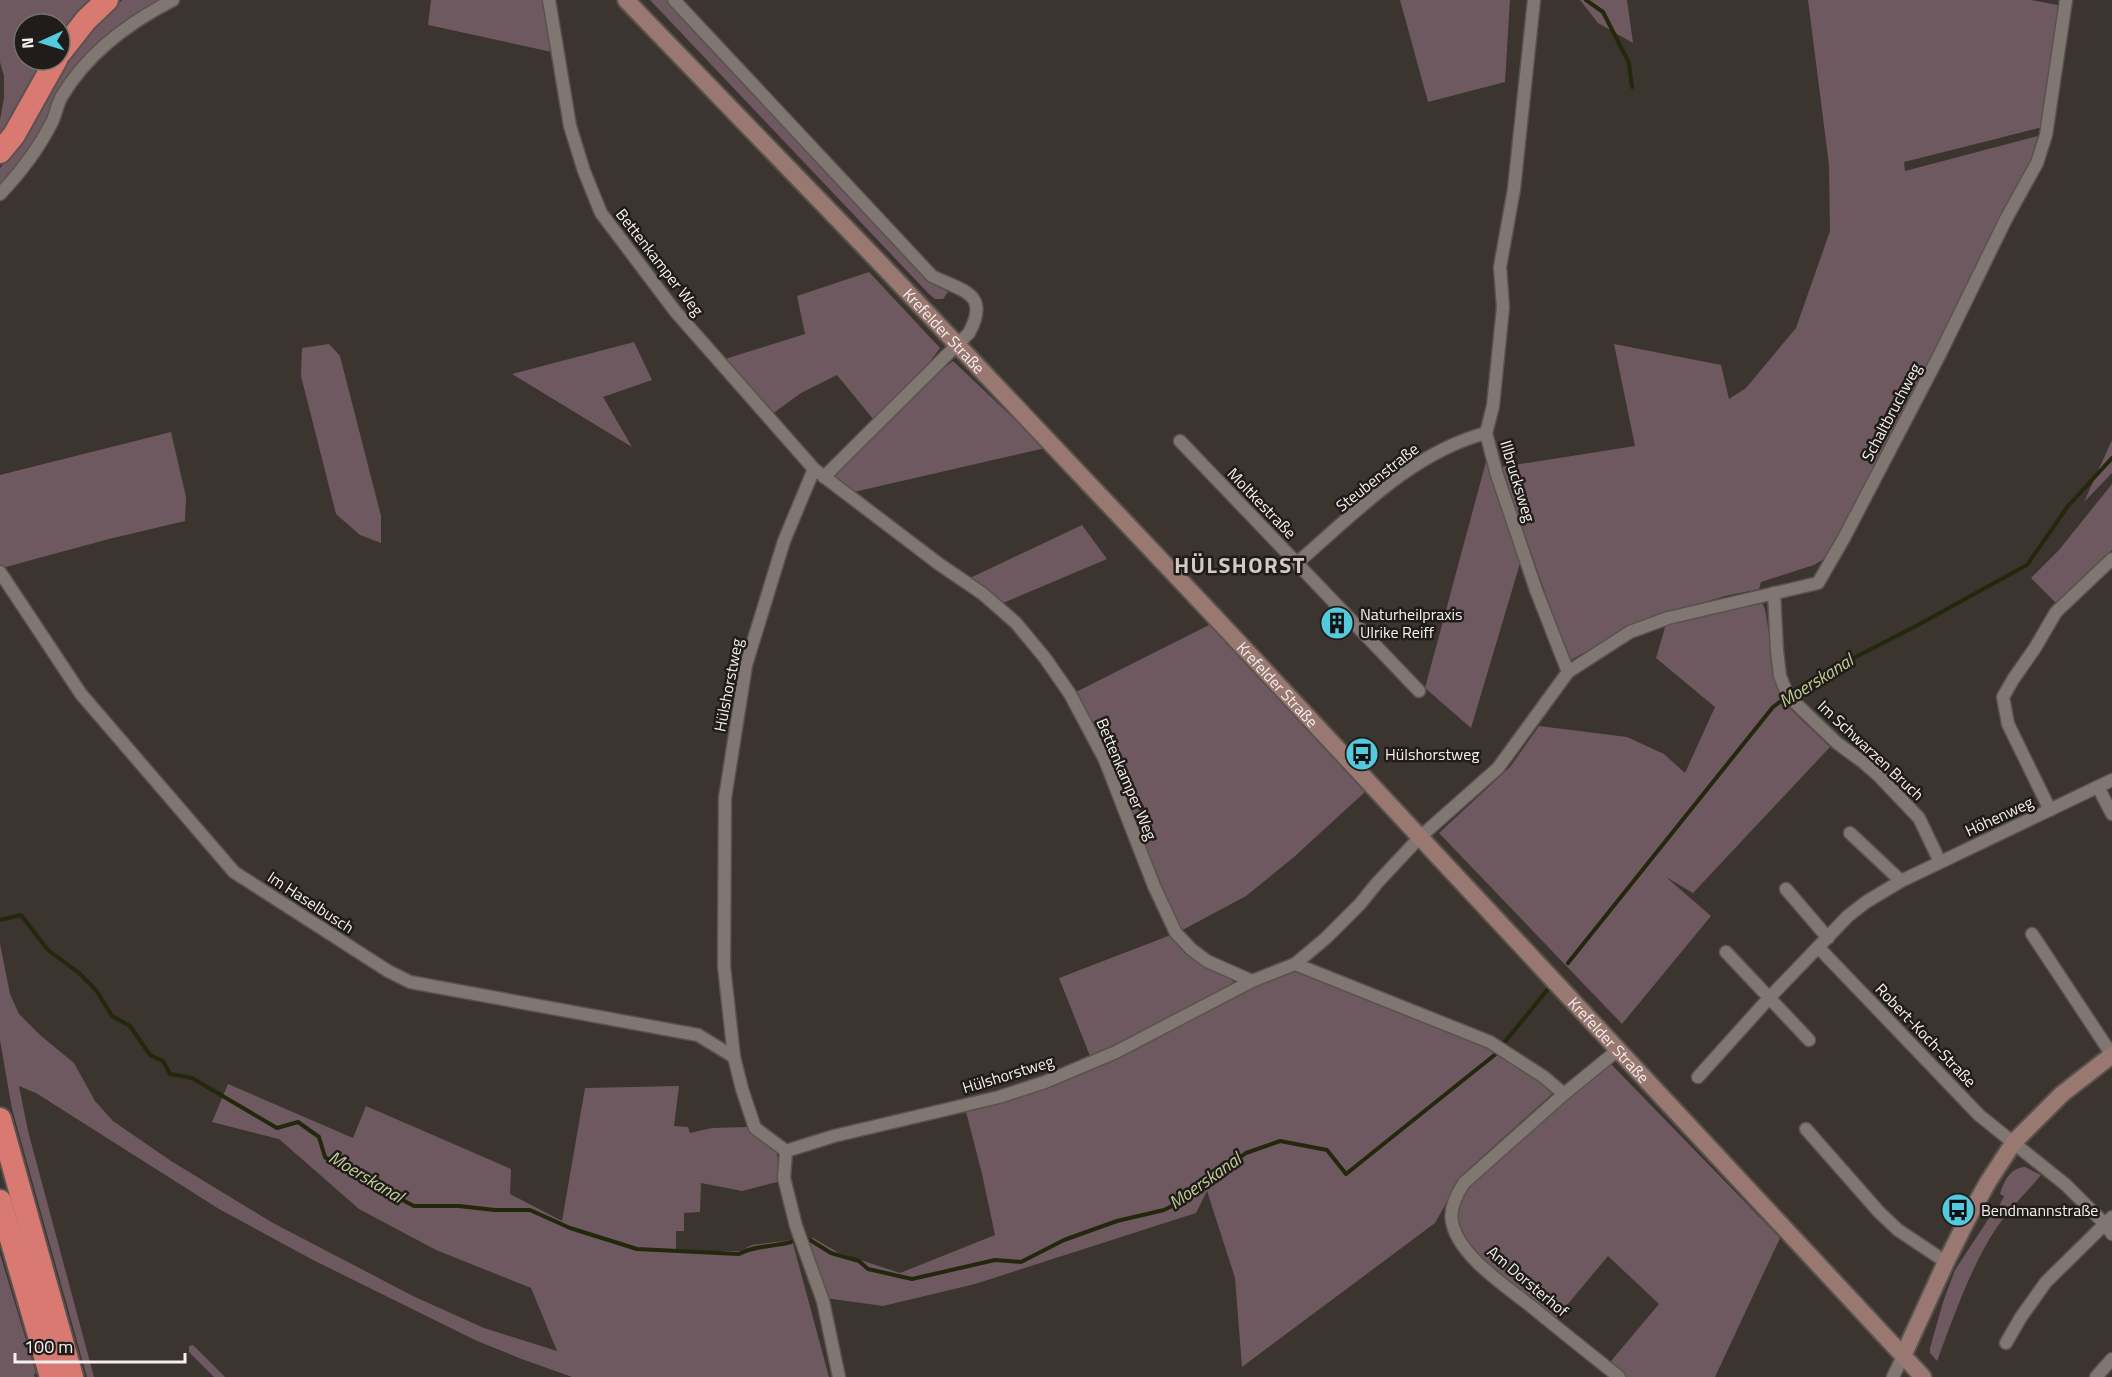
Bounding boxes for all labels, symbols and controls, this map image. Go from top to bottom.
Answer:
north arrow [12,12,72,72]
text: N [15,37,39,49]
street label: Bettenkamper Weg [610,203,710,321]
street label: Krefelder Straße [898,283,991,379]
street label: Schaltbruchweg [1855,359,1927,465]
street label: Steubenstraße [1330,437,1424,517]
street label: Illbrucksweg [1494,437,1542,525]
street label: Moltkestraße [1222,462,1302,544]
district label: HÜLSHORST [1174,548,1306,582]
place label: Naturheilpraxis Ulrike Reiff [1360,602,1463,644]
building icon: Naturheilpraxis Ulrike Reiff [1319,605,1355,641]
street label: Hülshorstweg [707,636,749,734]
street label: Krefelder Straße [1231,636,1324,733]
water label: Moerskanal [1773,646,1860,714]
street label: Im Schwarzen Bruch [1813,694,1929,806]
street label: Bettenkamper Weg [1090,714,1164,844]
bus stop icon: Hülshorstweg [1344,736,1380,772]
place label: Hülshorstweg [1385,742,1479,766]
street label: Höhenweg [1961,790,2037,842]
street label: Im Haselbusch [263,865,359,939]
street label: Robert-Koch-Straße [1870,977,1982,1093]
street label: Krefelder Straße [1563,991,1655,1088]
street label: Hülshorstweg [959,1049,1057,1099]
water label: Moerskanal [324,1144,411,1211]
water label: Moerskanal [1163,1144,1248,1216]
bus stop icon: Bendmannstraße [1940,1192,1976,1228]
place label: Bendmannstraße [1981,1198,2098,1222]
street label: Am Dorsterhof [1482,1240,1574,1323]
scale bar [15,1326,184,1364]
text: 100 m [24,1333,73,1360]

